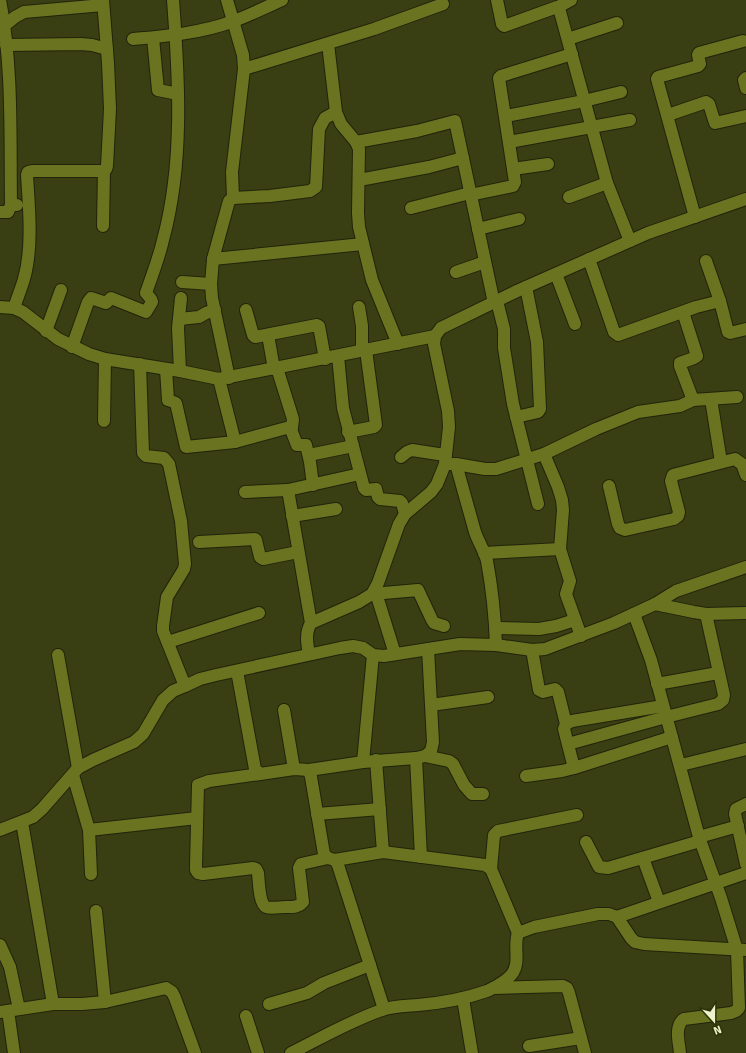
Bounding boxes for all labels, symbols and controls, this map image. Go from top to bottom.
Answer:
north arrow [694,1001,734,1041]
text: N [712,1022,723,1037]

